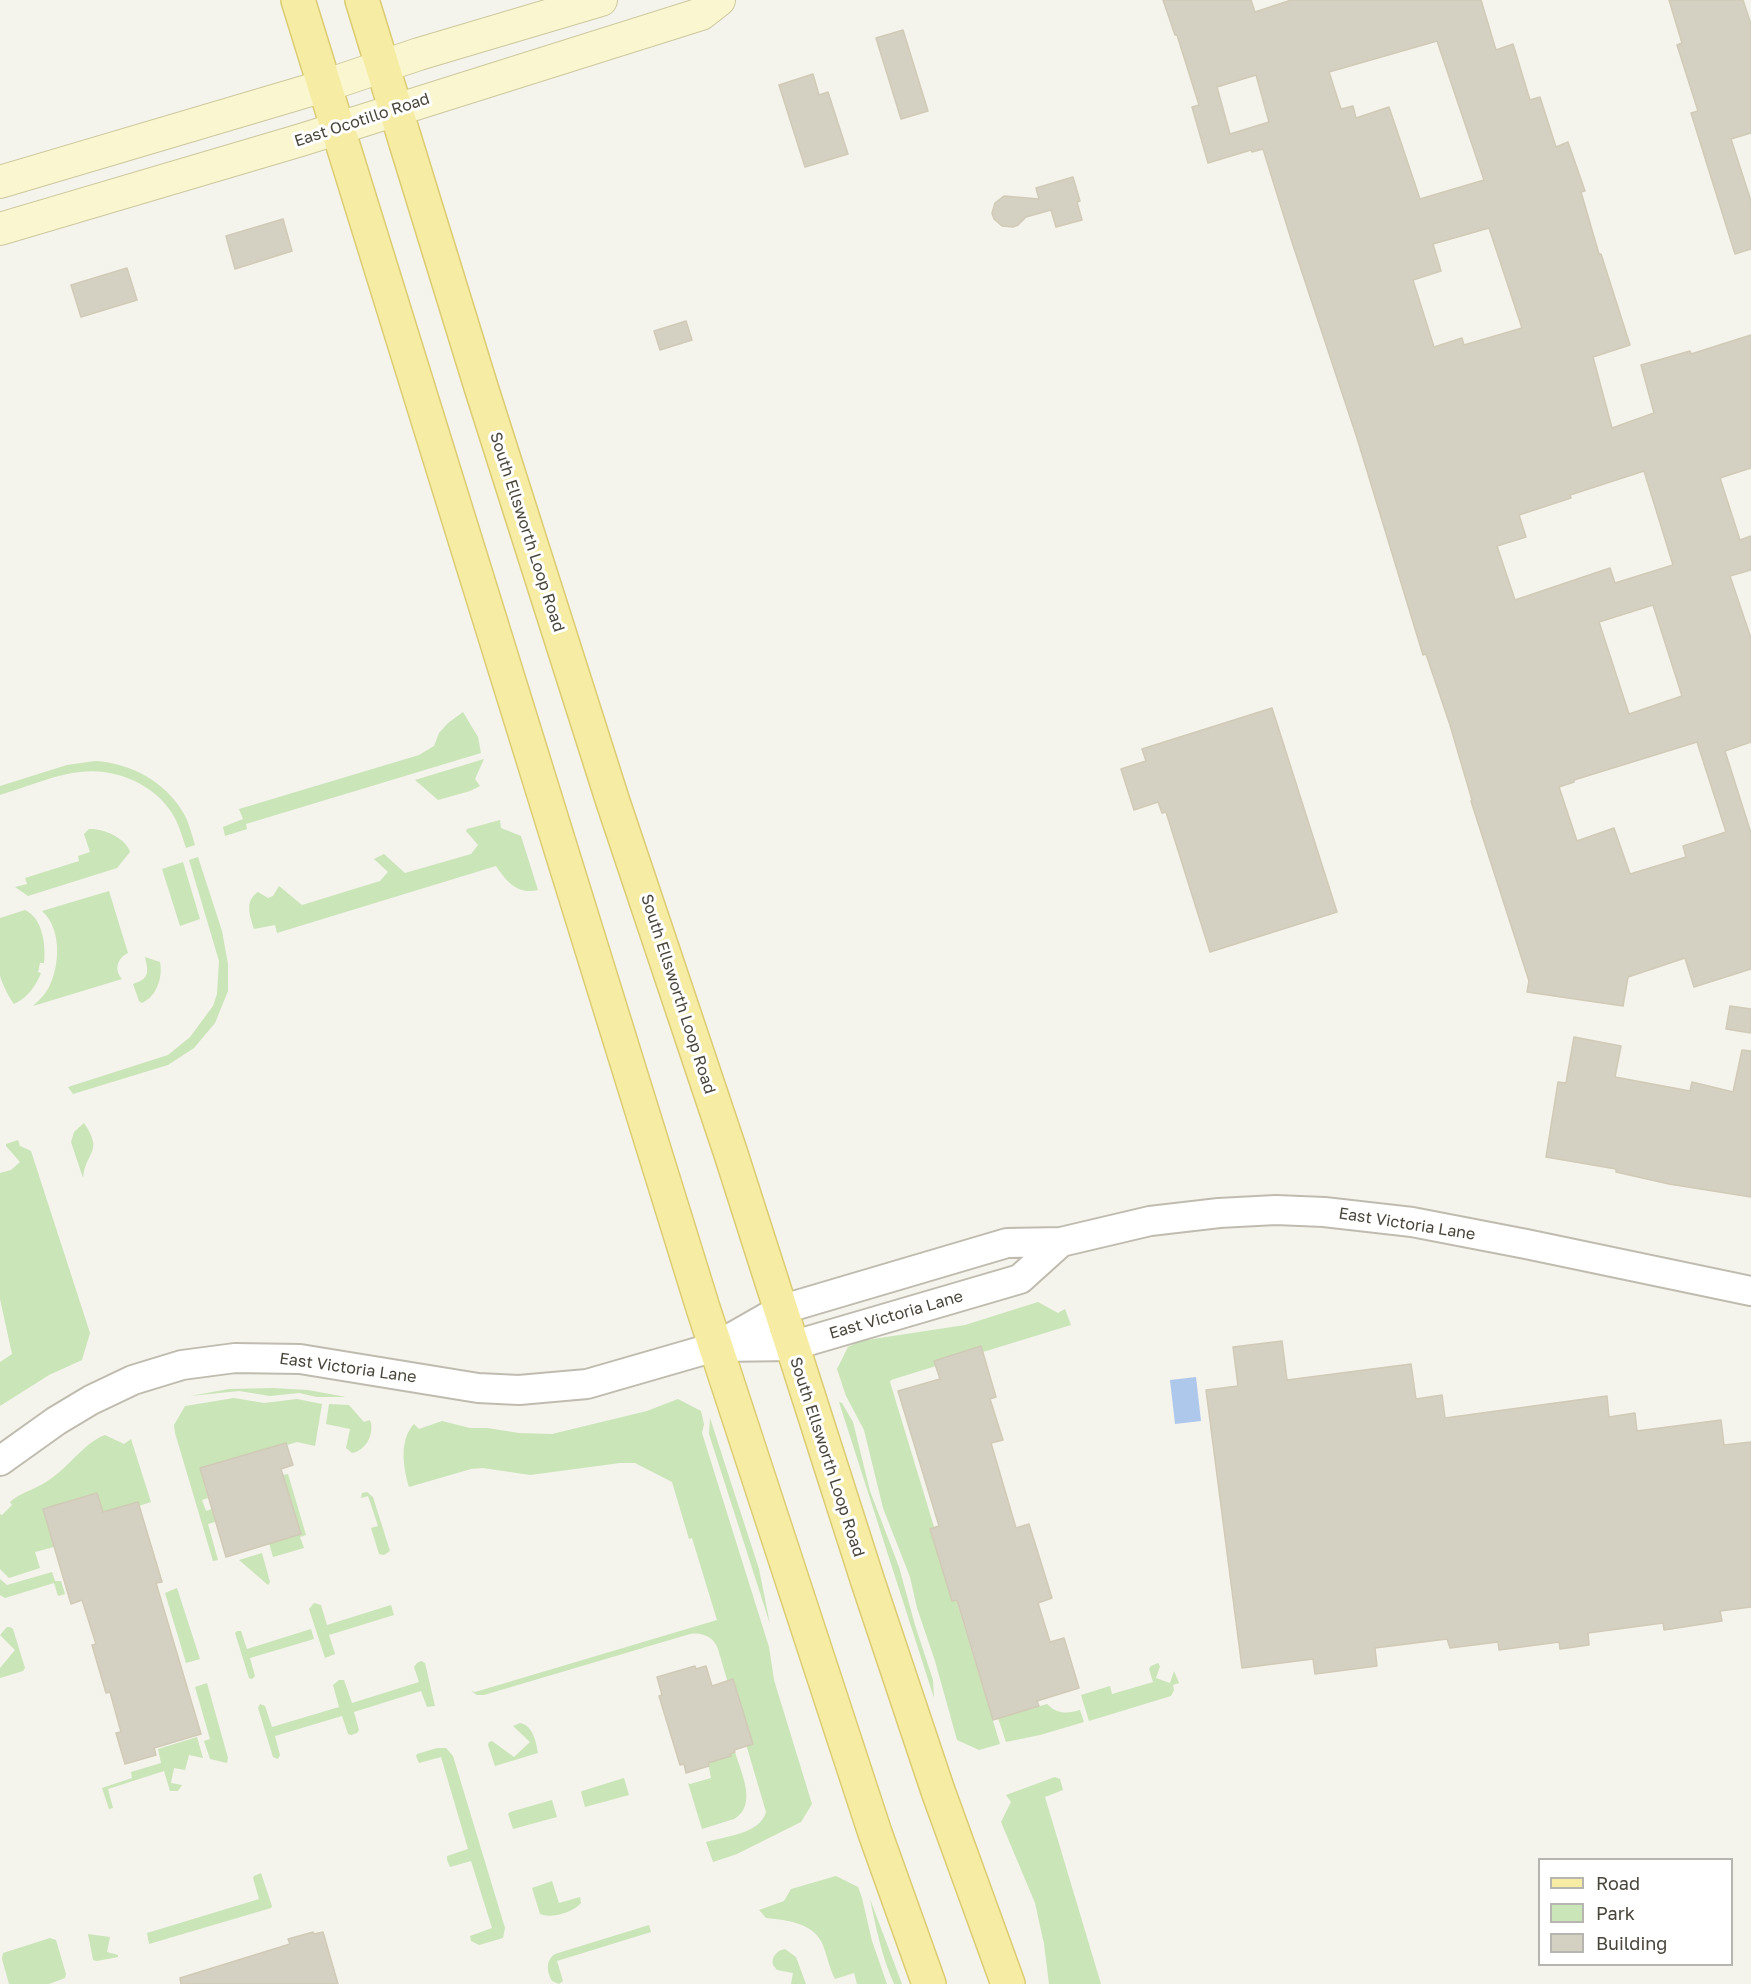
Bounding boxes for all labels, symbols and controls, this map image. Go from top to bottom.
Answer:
street label: East Ocotillo Road [292,89,432,151]
street label: South Ellsworth Loop Road [486,430,568,634]
street label: South Ellsworth Loop Road [637,892,719,1096]
street label: East Victoria Lane [1337,1204,1477,1244]
street label: East Victoria Lane [827,1287,965,1343]
street label: East Victoria Lane [278,1349,418,1387]
street label: South Ellsworth Loop Road [786,1355,868,1559]
legend [1538,1858,1733,1966]
text: Road [1596,1872,1640,1894]
text: Park [1596,1902,1635,1924]
text: Building [1596,1932,1667,1954]

